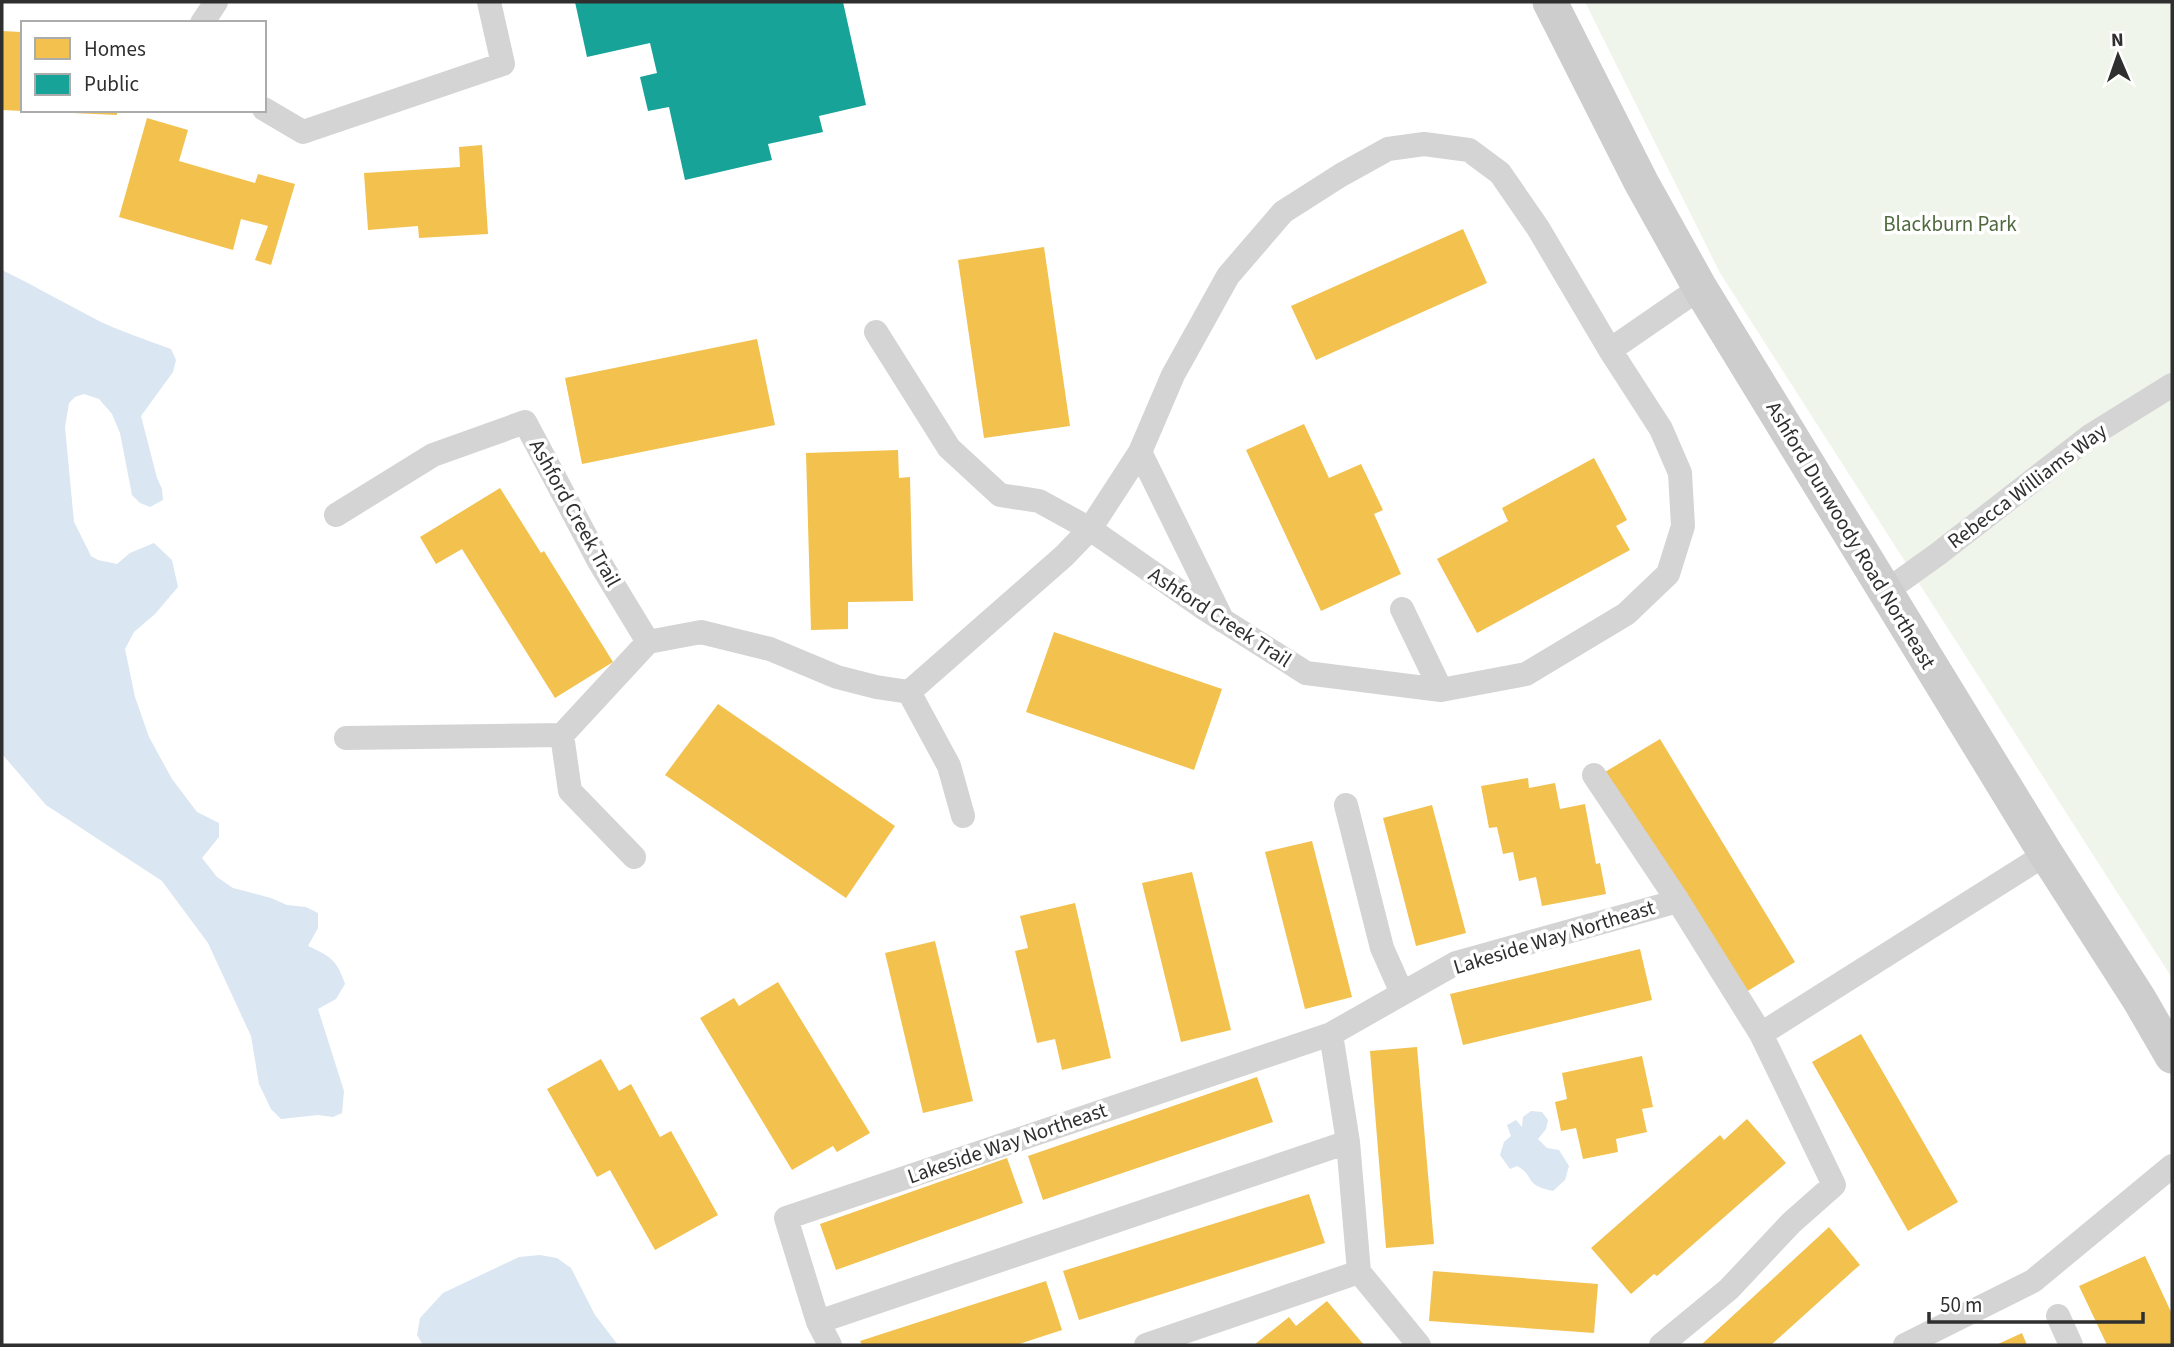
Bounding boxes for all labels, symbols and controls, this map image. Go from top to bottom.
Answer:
legend [21,21,266,112]
north arrow [2083,21,2153,91]
text: N [2111,27,2124,54]
text: Homes [84,34,146,64]
text: Public [84,69,139,99]
park label: Blackburn Park [1883,209,2017,239]
street label: Ashford Dunwoody Road Northeast [1759,395,1943,675]
street label: Rebecca Williams Way [1941,416,2113,556]
street label: Ashford Creek Trail [522,434,628,592]
street label: Ashford Creek Trail [1143,559,1297,675]
street label: Lakeside Way Northeast [1450,892,1658,982]
street label: Lakeside Way Northeast [903,1095,1111,1191]
scale bar [1929,1280,2142,1324]
text: 50 m [1940,1290,1982,1320]

